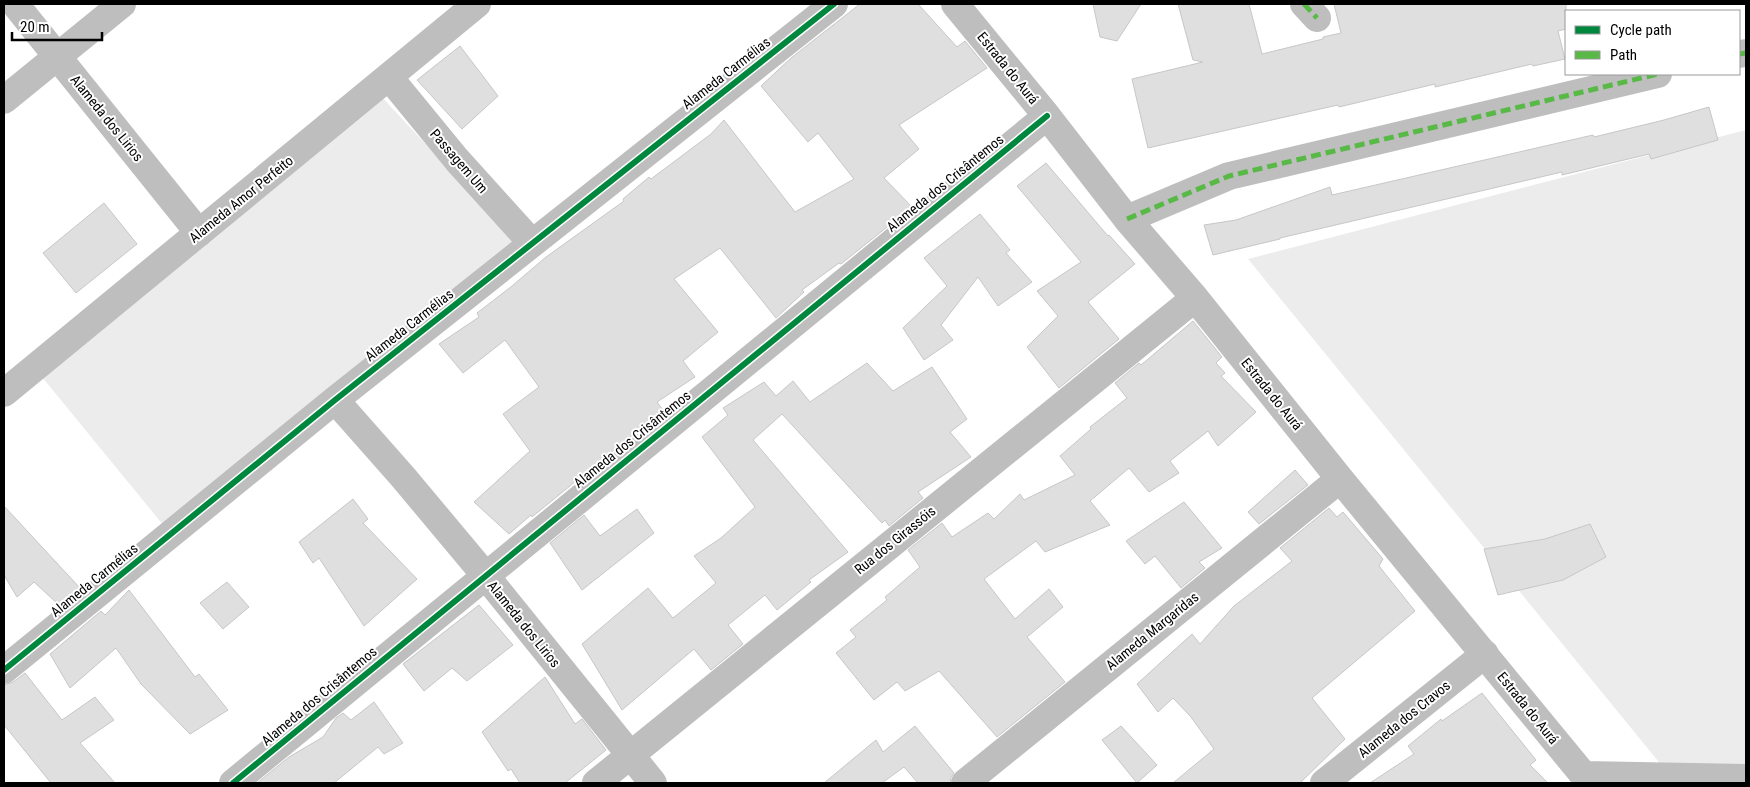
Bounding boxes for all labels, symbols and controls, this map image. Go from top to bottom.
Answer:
scale bar [12,10,102,42]
legend [1565,10,1740,75]
text: 20 m [20,18,50,36]
text: Cycle path [1610,21,1672,39]
street label: Estrada do Aurá [974,29,1042,107]
street label: Alameda Carmélias [679,34,773,112]
text: Path [1610,46,1637,64]
street label: Alameda dos Lirios [67,72,147,164]
street label: Passagem Um [427,126,491,196]
street label: Alameda dos Crisântemos [883,131,1007,235]
street label: Alameda Amor Perfeito [186,152,296,246]
street label: Alameda Carmélias [362,286,456,364]
street label: Estrada do Aurá [1238,355,1306,433]
street label: Alameda dos Crisântemos [570,387,694,491]
street label: Rua dos Girassóis [851,503,939,577]
street label: Alameda Carmélias [47,540,141,620]
street label: Alameda dos Lirios [484,578,564,670]
street label: Alameda Margaridas [1102,589,1202,673]
street label: Alameda dos Crisântemos [258,643,380,749]
street label: Estrada do Aurá [1494,669,1562,747]
street label: Alameda dos Cravos [1355,677,1453,761]

